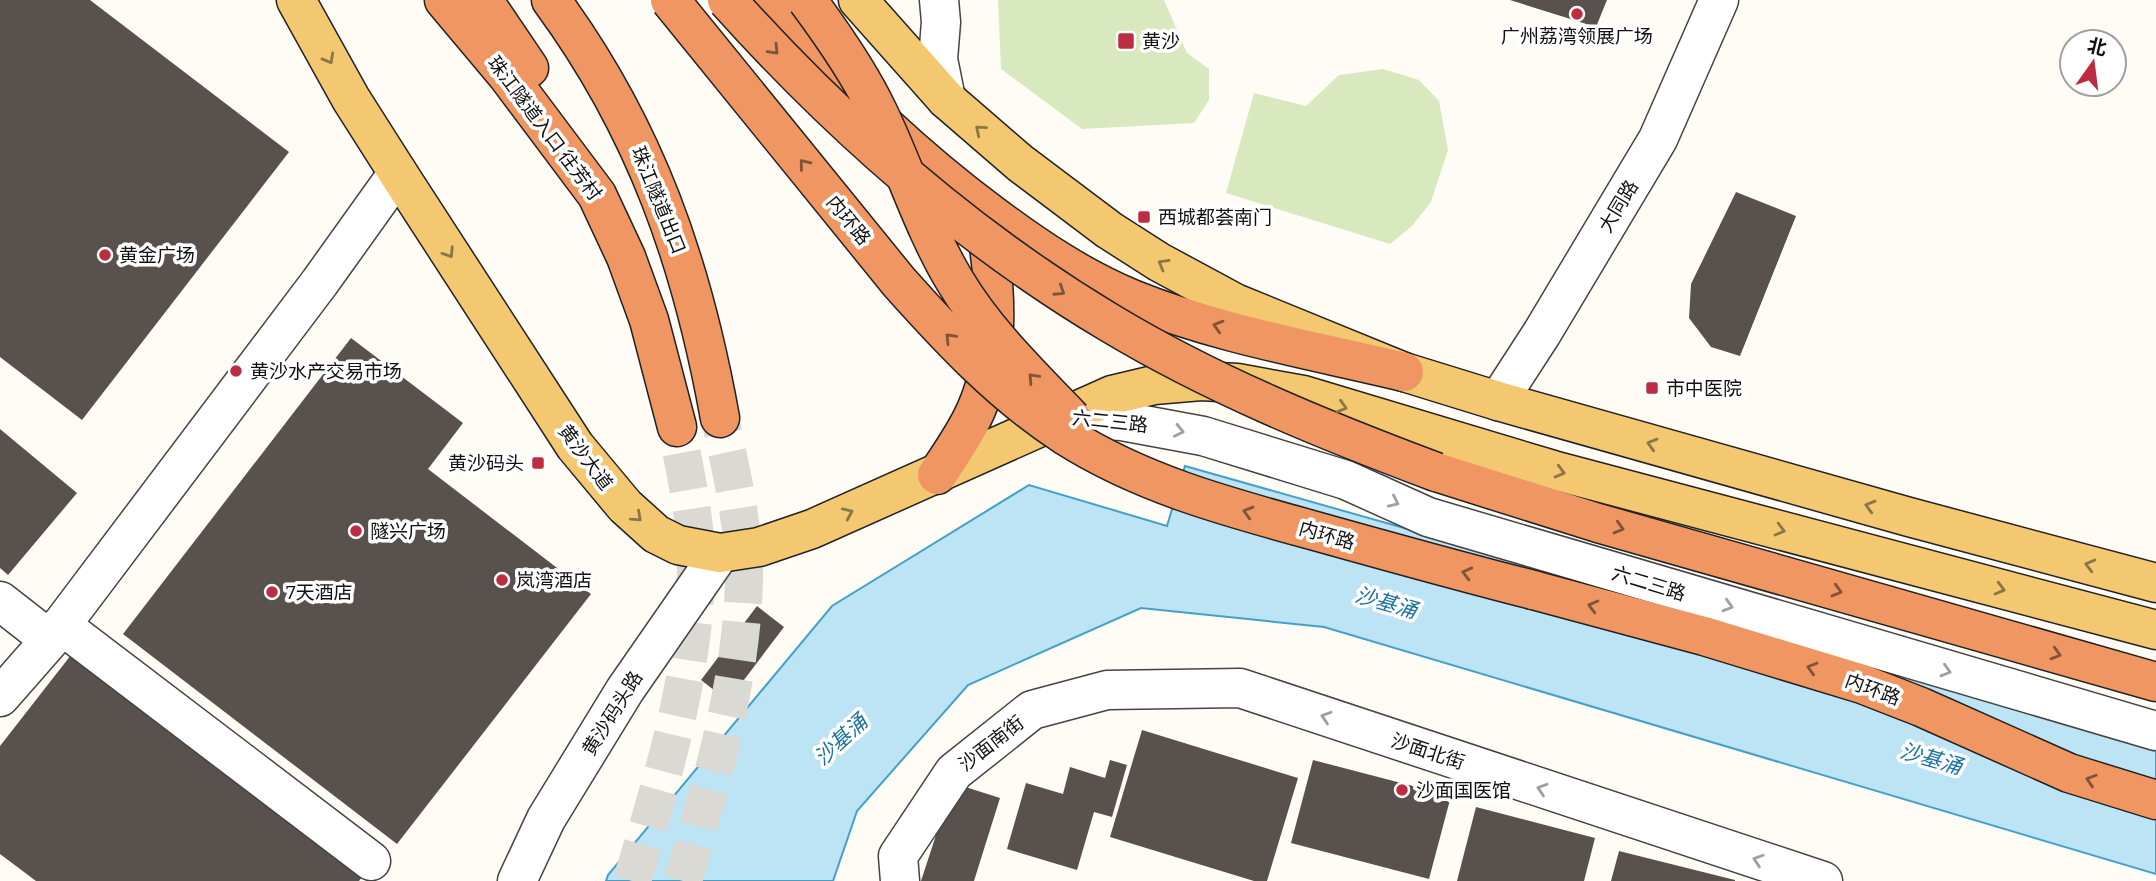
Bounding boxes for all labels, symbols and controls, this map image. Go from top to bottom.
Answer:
marker: 广州荔湾领展广场 [1569,6,1585,22]
place label: 广州荔湾领展广场 [1501,25,1653,48]
north arrow [2058,28,2128,98]
place label: 黄沙 [1142,30,1180,53]
marker: 黄沙 [1116,31,1136,51]
text: 北 [2085,34,2109,60]
one-way arrow [766,42,779,55]
one-way arrow [321,52,334,65]
street label: 珠江隧道入口 往芳村 [483,52,606,205]
one-way arrow [975,126,988,138]
street label: 珠江隧道出口 [627,143,691,257]
one-way arrow [799,160,812,172]
street label: 大同路 [1594,176,1643,237]
street label: 内环路 [822,191,875,250]
place label: 西城都荟南门 [1158,206,1272,229]
marker: 西城都荟南门 [1136,209,1152,225]
place label: 黄金广场 [119,244,195,267]
one-way arrow [441,245,454,258]
marker: 黄金广场 [97,247,113,263]
one-way arrow [1157,259,1170,272]
one-way arrow [1052,282,1065,295]
one-way arrow [1213,320,1225,335]
one-way arrow [946,333,958,346]
place label: 黄沙水产交易市场 [250,360,402,383]
marker: 黄沙水产交易市场 [228,363,244,379]
one-way arrow [1029,373,1042,386]
place label: 市中医院 [1666,377,1742,400]
marker: 市中医院 [1644,380,1660,396]
one-way arrow [1336,398,1348,413]
street label: 六二三路 [1071,406,1149,437]
street label: 黄沙大道 [554,420,618,495]
one-way arrow [1173,422,1185,437]
one-way arrow [1646,438,1658,452]
place label: 黄沙码头 [448,452,524,475]
marker: 黄沙码头 [530,455,546,471]
one-way arrow [1554,464,1566,478]
one-way arrow [1387,494,1399,508]
one-way arrow [1865,500,1877,514]
one-way arrow [1242,506,1254,521]
one-way arrow [841,507,853,521]
one-way arrow [629,509,642,522]
street label: 内环路 [1296,517,1357,554]
place label: 隧兴广场 [370,520,446,543]
one-way arrow [1612,520,1624,535]
one-way arrow [1774,522,1786,537]
marker: 隧兴广场 [348,523,364,539]
one-way arrow [2084,559,2096,573]
street label: 六二三路 [1609,561,1689,606]
one-way arrow [1461,567,1473,581]
place label: 岚湾酒店 [516,569,592,592]
marker: 岚湾酒店 [494,572,510,588]
place label: 7天酒店 [286,581,353,604]
one-way arrow [1993,581,2005,595]
water label: 沙基涌 [1352,582,1422,625]
one-way arrow [1831,583,1843,598]
marker: 7天酒店 [264,584,280,600]
one-way arrow [1722,597,1734,612]
one-way arrow [1587,600,1599,614]
one-way arrow [2050,645,2062,660]
one-way arrow [1806,662,1819,676]
one-way arrow [1940,662,1952,677]
street label: 黄沙码头路 [577,667,647,760]
street label: 内环路 [1842,669,1904,710]
water label: 沙基涌 [809,708,874,771]
street label: 沙面南街 [954,711,1028,776]
one-way arrow [1321,711,1333,725]
street label: 沙面北街 [1388,729,1468,774]
water label: 沙基涌 [1897,738,1967,781]
one-way arrow [2085,774,2097,789]
place label: 沙面国医馆 [1416,779,1511,802]
marker: 沙面国医馆 [1394,782,1410,798]
one-way arrow [1537,782,1549,797]
one-way arrow [1753,854,1765,868]

